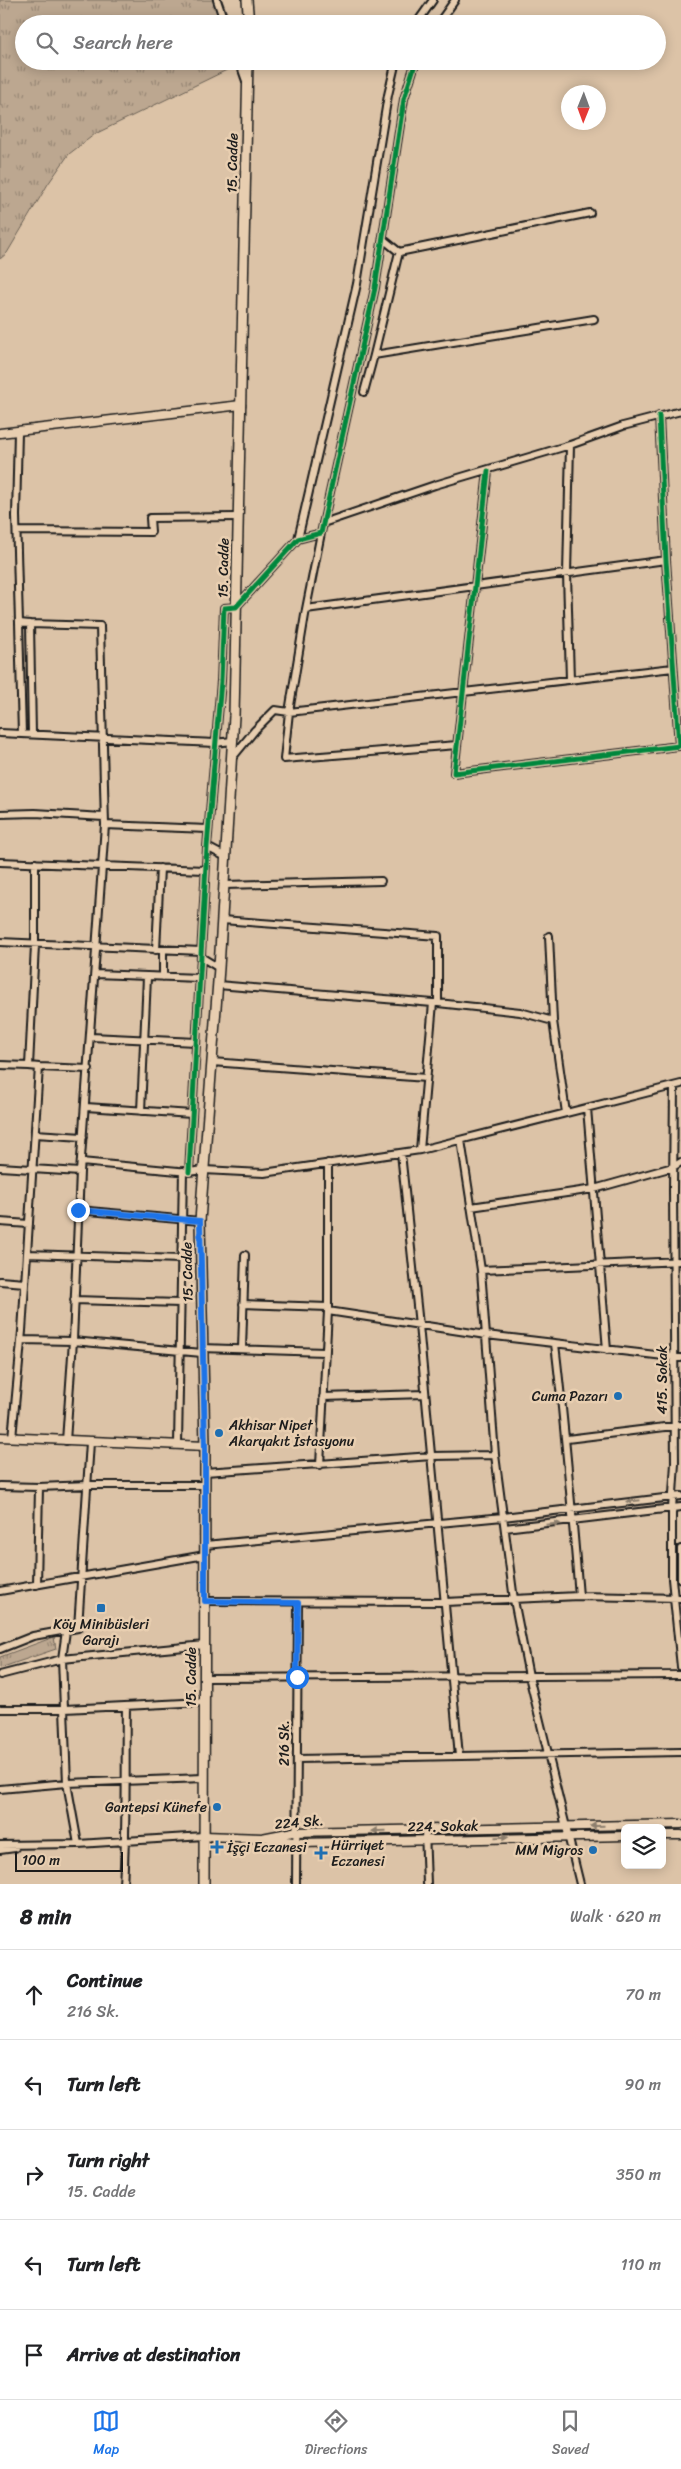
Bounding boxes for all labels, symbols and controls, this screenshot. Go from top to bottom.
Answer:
search box [15,15,666,70]
text: Search here [73,26,173,59]
icon: search [33,29,61,57]
north arrow [561,85,606,130]
street label: 15. Cadde [219,133,246,193]
street label: 15. Cadde [210,538,237,598]
route end [67,1199,90,1222]
street label: 15. Cadde [174,1242,201,1302]
street label: 415. Sokak [650,1345,675,1414]
place label: Cuma Pazarı [532,1384,608,1409]
marker: Cuma Pazarı [612,1390,624,1402]
place label: Akhisar Nipet Akaryakıt İstasyonu [228,1413,355,1454]
marker: Akhisar Nipet Akaryakıt İstasyonu [213,1427,225,1439]
one-way arrow [624,1497,640,1505]
one-way arrow [545,1520,561,1528]
marker: Köy Minibüsleri Garajı [95,1602,107,1614]
place label: Köy Minibüsleri Garajı [53,1612,150,1653]
street label: 15. Cadde [179,1647,204,1707]
route start [286,1666,309,1689]
street label: 216 Sk. [272,1720,297,1766]
place label: Gantepsi Künefe [105,1795,207,1820]
marker: Gantepsi Künefe [211,1801,223,1813]
street label: 224 Sk. [274,1808,325,1837]
street label: 224. Sokak [408,1813,479,1840]
one-way arrow [589,1822,605,1830]
map controls [621,1824,666,1869]
button: layers [621,1824,666,1869]
one-way arrow [371,1827,387,1835]
place label: Hürriyet Eczanesi [331,1833,386,1874]
one-way arrow [495,1833,511,1841]
place label: İşçi Eczanesi [226,1835,308,1860]
place label: MM Migros [515,1838,583,1863]
marker: İşçi Eczanesi [211,1841,223,1853]
marker: MM Migros [587,1844,599,1856]
marker: Hürriyet Eczanesi [315,1847,327,1859]
text: 100 m [22,1848,60,1873]
scale bar [15,1849,122,1872]
text: 8 min [20,1898,71,1936]
text: Walk · 620 m [570,1902,661,1931]
text: Continue [67,1964,143,1997]
text: 70 m [625,1980,661,2009]
icon: ahead [20,1981,48,2009]
text: 216 Sk. [67,1997,120,2026]
text: Turn left [67,2068,140,2101]
text: 90 m [625,2070,661,2099]
icon: left [20,2071,48,2099]
text: Turn right [67,2144,149,2177]
text: 350 m [616,2160,661,2189]
icon: right [20,2161,48,2189]
text: 15. Cadde [67,2177,136,2206]
text: Turn left [67,2248,140,2281]
text: 110 m [621,2250,661,2279]
icon: left [20,2251,48,2279]
text: Arrive at destination [67,2338,240,2371]
icon: arrive [20,2341,48,2369]
tab: Map [92,2407,120,2462]
tab: Directions [305,2407,367,2462]
tab: Saved [552,2407,589,2462]

